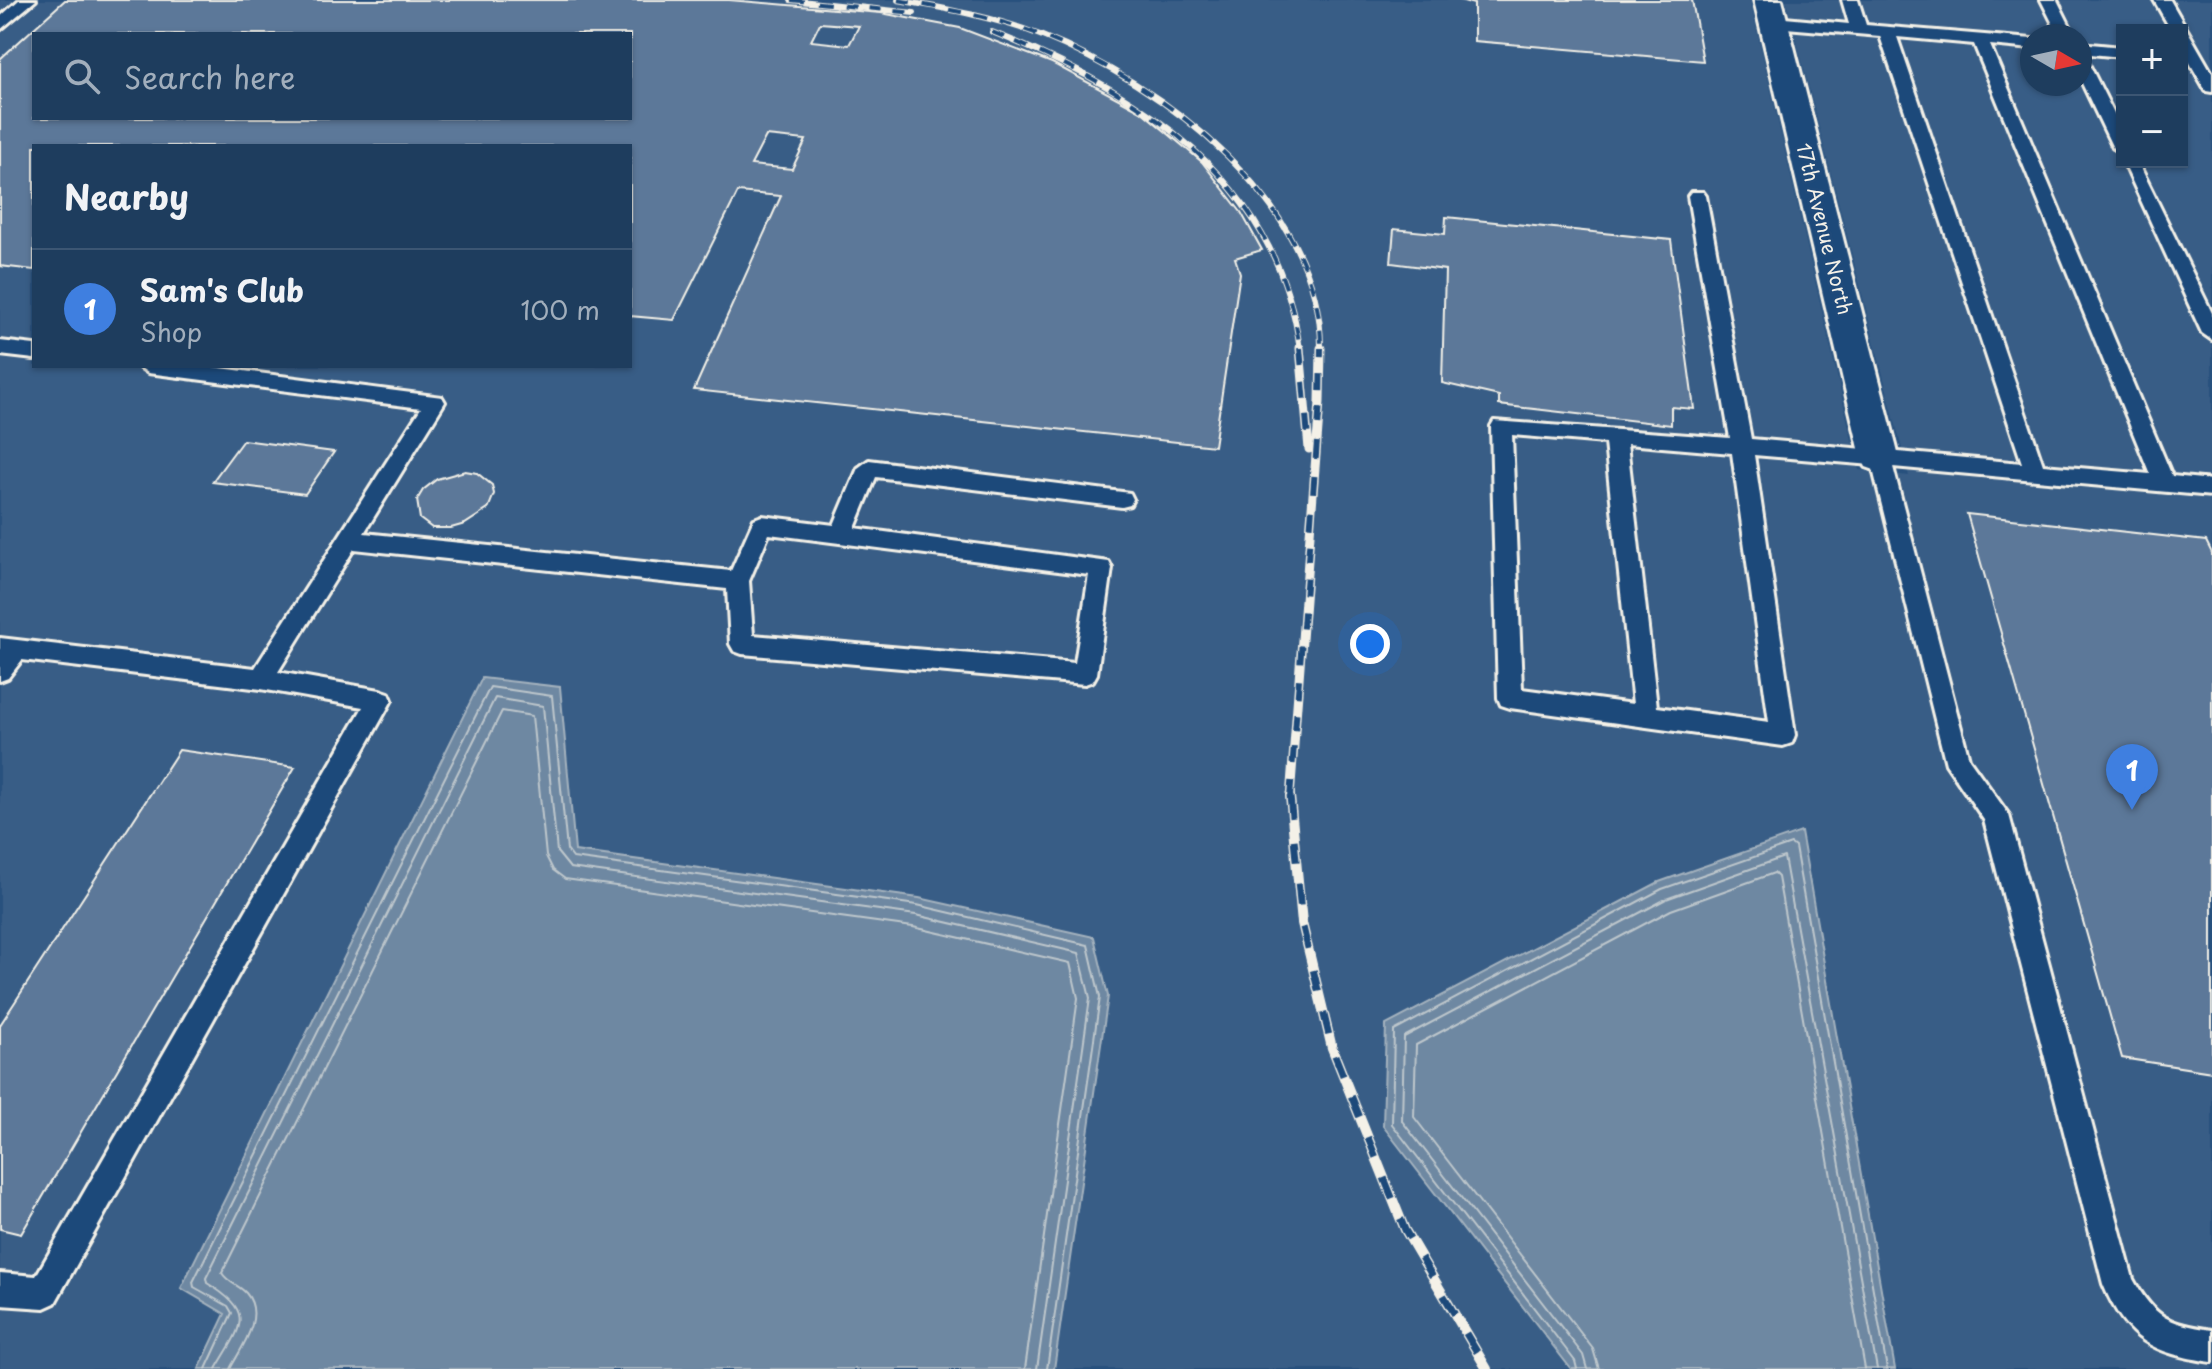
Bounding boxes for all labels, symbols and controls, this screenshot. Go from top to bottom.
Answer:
north arrow [2020,24,2092,96]
map controls [2116,24,2188,168]
button: + [2116,24,2188,96]
search box [32,32,632,120]
icon: search [60,54,104,98]
text: Search here [124,54,296,99]
button: − [2116,96,2188,168]
street label: 17th Avenue North [1789,140,1861,318]
text: Nearby [64,170,189,222]
text: Sam's Club [140,267,304,312]
text: 1 [84,290,96,329]
text: 100 m [520,290,600,329]
text: Shop [140,312,202,351]
your location [1350,624,1390,664]
pin: 1 [2106,744,2158,810]

